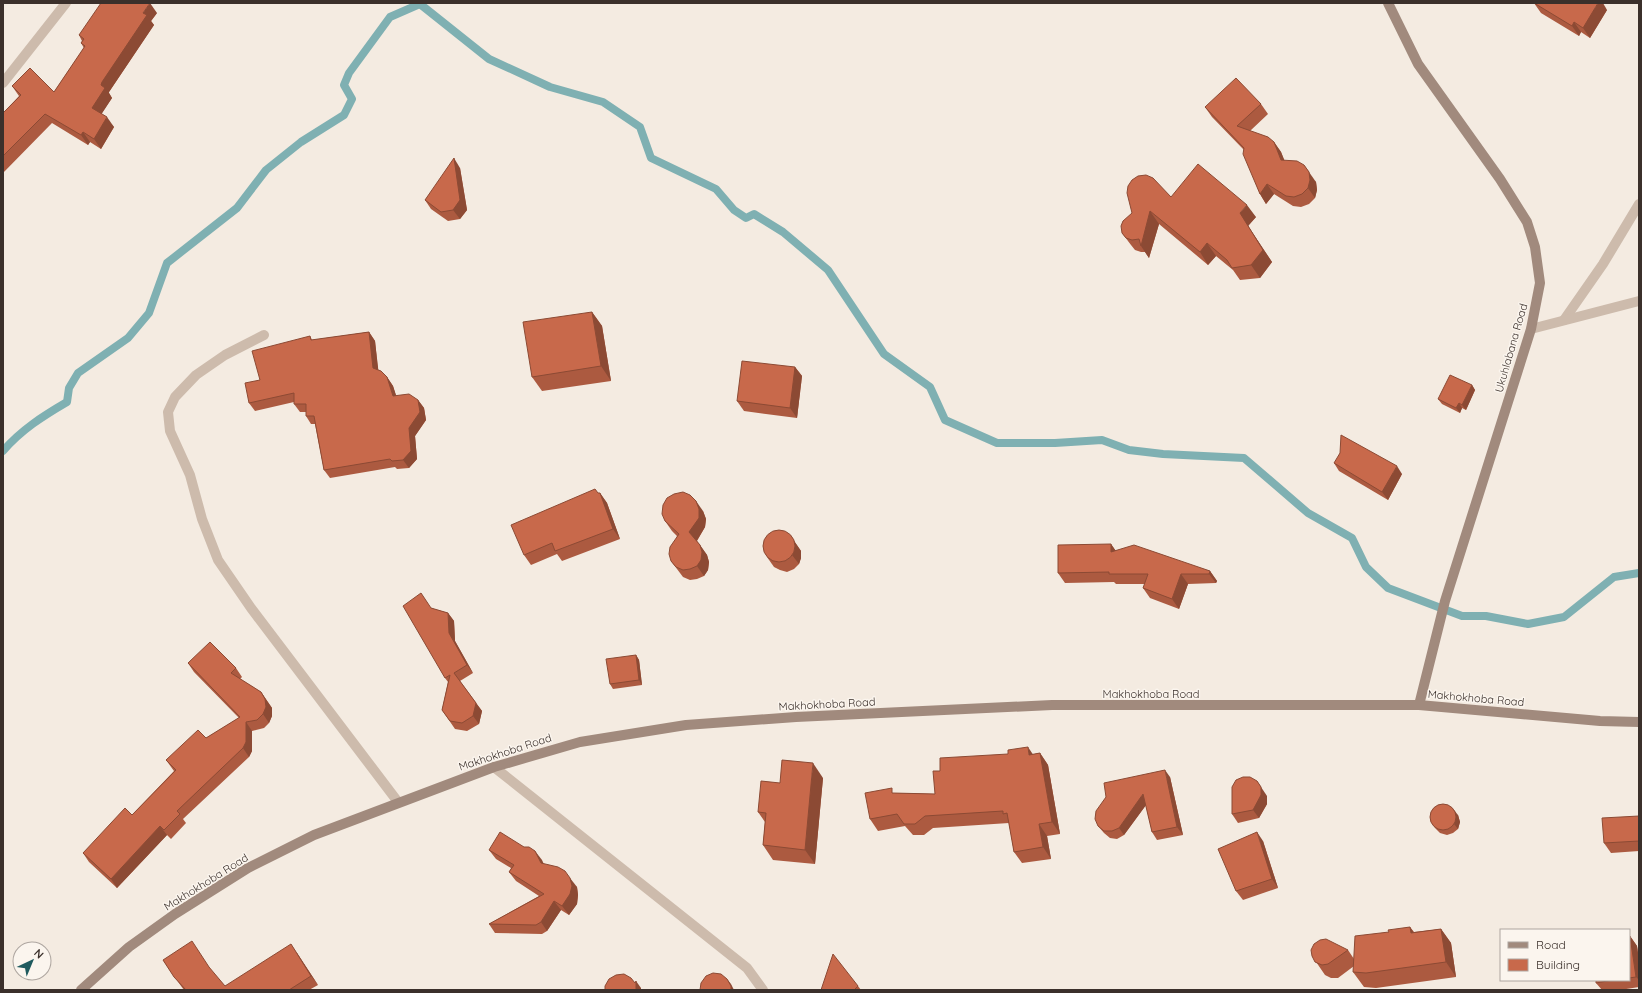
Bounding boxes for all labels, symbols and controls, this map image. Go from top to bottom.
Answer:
street label: Ukuhlabana Road [1492,302,1530,394]
street label: Makhokhoba Road [1103,687,1199,701]
street label: Makhokhoba Road [1427,687,1525,709]
street label: Makhokhoba Road [778,694,876,714]
street label: Makhokhoba Road [457,730,553,774]
street label: Makhokhoba Road [161,850,251,914]
legend [1500,929,1630,981]
text: Road [1536,937,1566,952]
north arrow [12,941,52,981]
text: N [31,946,47,962]
text: Building [1536,957,1580,972]

